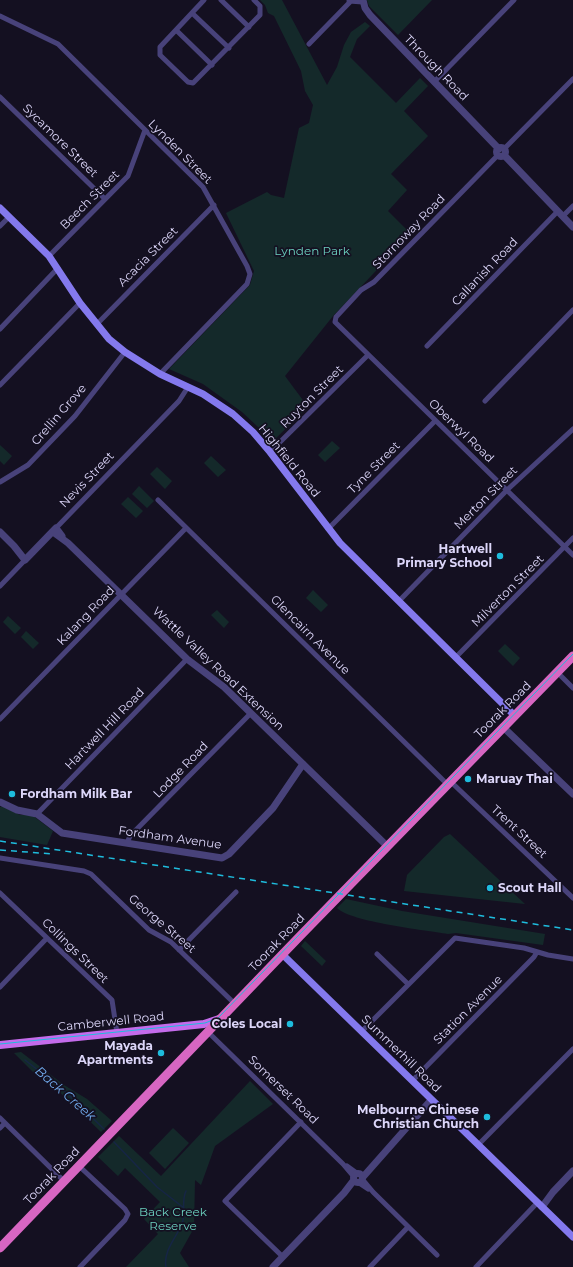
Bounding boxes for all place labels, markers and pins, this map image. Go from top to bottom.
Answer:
place label: Hartwell Primary School [396,542,492,570]
marker: Hartwell Primary School [495,551,505,561]
place label: Maruay Thai [476,772,553,786]
marker: Maruay Thai [463,774,473,784]
place label: Fordham Milk Bar [20,787,132,801]
marker: Fordham Milk Bar [7,789,17,799]
place label: Scout Hall [498,881,562,895]
marker: Scout Hall [485,883,495,893]
place label: Coles Local [212,1017,282,1031]
marker: Coles Local [285,1019,295,1029]
place label: Mayada Apartments [78,1039,153,1067]
marker: Mayada Apartments [156,1048,166,1058]
place label: Melbourne Chinese Christian Church [357,1103,479,1131]
marker: Melbourne Chinese Christian Church [482,1112,492,1122]

